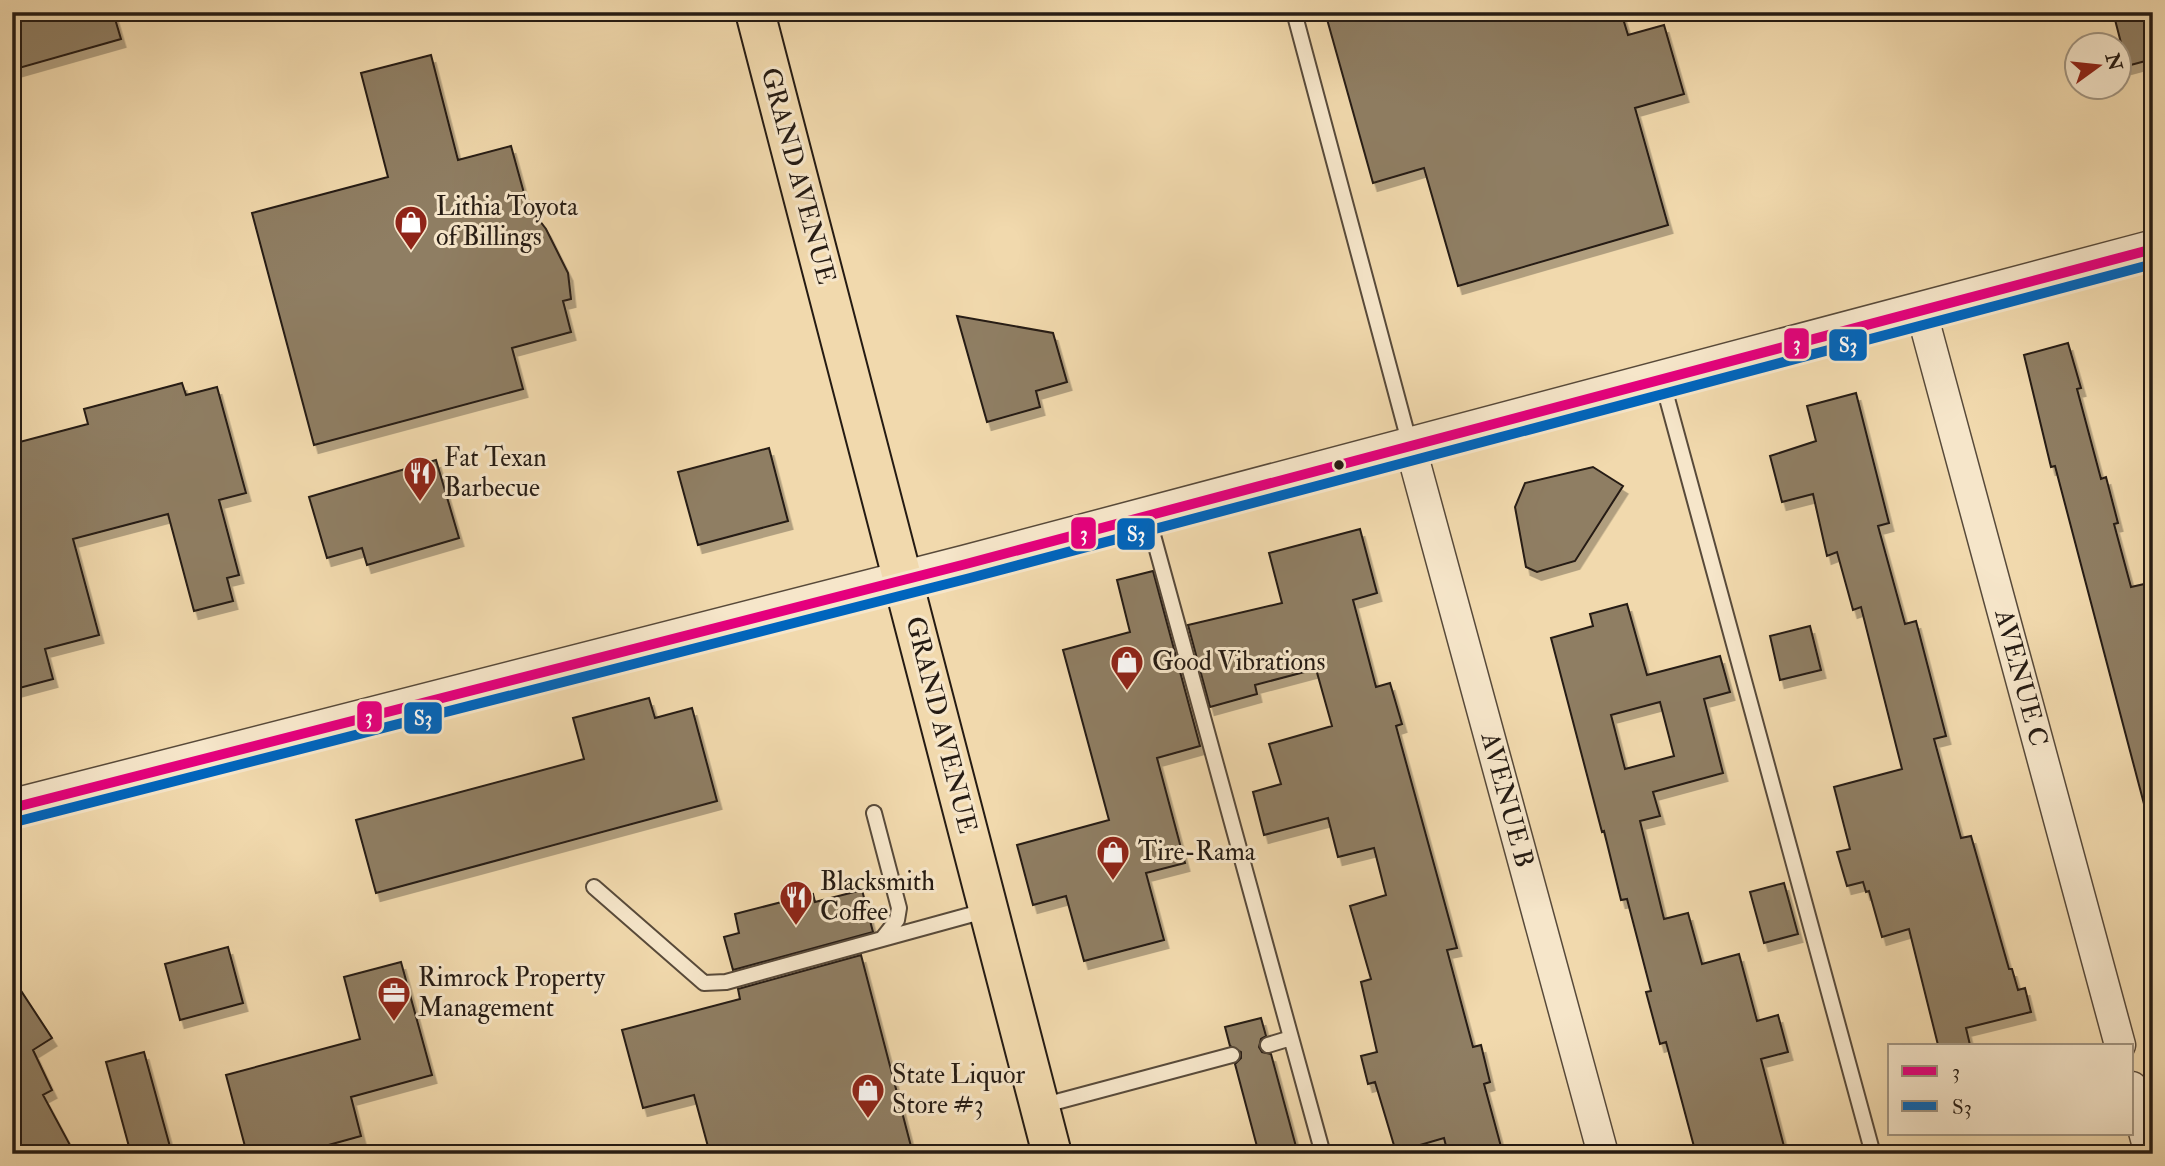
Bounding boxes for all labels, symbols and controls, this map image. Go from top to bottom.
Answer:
north arrow [2064,32,2134,102]
text: N [2099,50,2128,74]
street label: GRAND AVENUE [754,64,842,288]
place label: Lithia Toyota of Billings [436,191,578,253]
shop icon: Lithia Toyota of Billings [392,203,430,252]
line badge: 3 [1783,327,1810,360]
line badge: S3 [1828,328,1868,362]
text: 3 [1793,332,1801,356]
text: S3 [1839,334,1857,358]
place label: Fat Texan Barbecue [444,442,547,504]
restaurant icon: Fat Texan Barbecue [401,454,439,503]
unlabelled marker [1332,458,1346,472]
line badge: 3 [1070,516,1097,550]
line badge: S3 [1116,517,1156,551]
text: 3 [1080,522,1088,546]
text: S3 [1127,523,1145,547]
street label: AVENUE C [1987,605,2055,750]
street label: GRAND AVENUE [899,613,983,837]
shop icon: Good Vibrations [1108,643,1146,692]
place label: Good Vibrations [1152,646,1325,678]
line badge: 3 [356,700,383,733]
line badge: S3 [403,701,443,735]
text: 3 [365,705,373,729]
text: S3 [414,707,432,731]
street label: AVENUE B [1473,728,1540,871]
shop icon: Tire-Rama [1094,833,1132,882]
place label: Tire-Rama [1138,836,1256,868]
place label: Blacksmith Coffee [820,866,935,928]
restaurant icon: Blacksmith Coffee [777,878,815,927]
place label: Rimrock Property Management [418,962,605,1024]
office icon: Rimrock Property Management [375,974,413,1023]
legend [1888,1044,2134,1134]
text: 3 [1952,1058,1960,1085]
place label: State Liquor Store #3 [892,1059,1025,1121]
shop icon: State Liquor Store #3 [849,1071,887,1120]
text: S3 [1952,1094,1972,1121]

